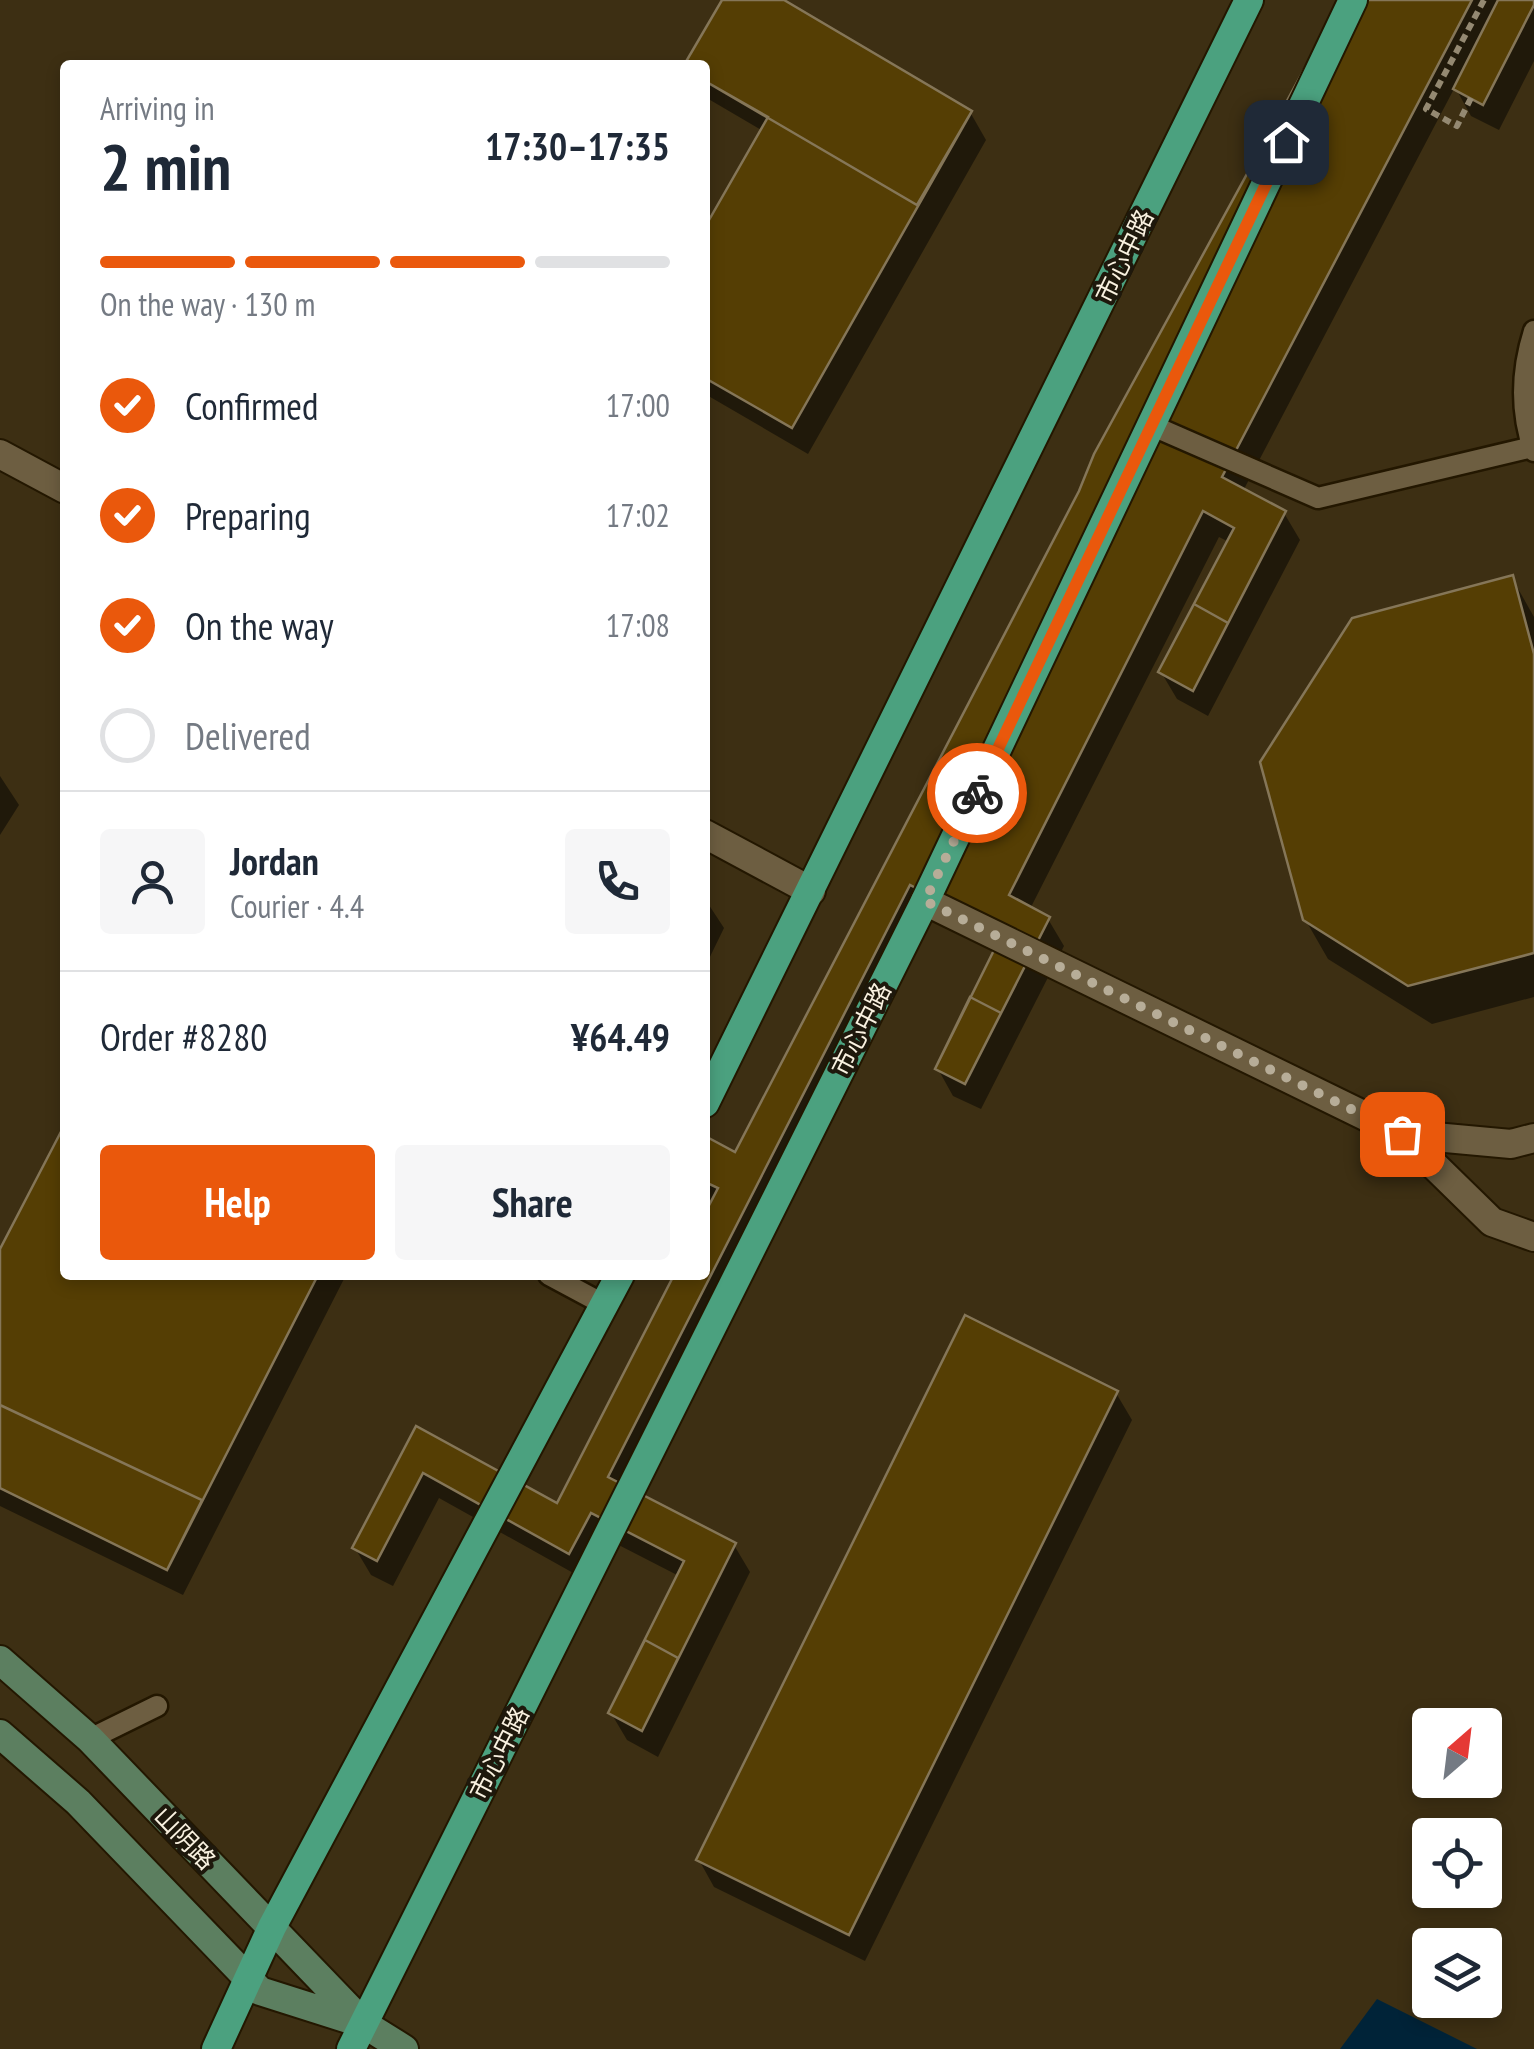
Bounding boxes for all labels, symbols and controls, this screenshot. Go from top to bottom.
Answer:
text: Arriving in [100,87,215,129]
pin [1244,100,1329,185]
icon: home [1259,115,1314,170]
text: 17:30–17:35 [485,121,670,170]
text: 2 min [100,124,231,208]
street label: 市心中路 [1088,204,1160,308]
text: On the way · 130 m [100,283,315,325]
icon: check [100,378,155,433]
text: Confirmed [185,381,318,430]
text: 17:00 [606,384,670,426]
icon: check [100,488,155,543]
text: Preparing [185,491,311,540]
text: 17:02 [606,494,670,536]
icon: check [100,598,155,653]
text: On the way [185,601,333,650]
text: 17:08 [606,604,670,646]
text: Delivered [185,711,311,760]
courier [927,743,1027,843]
icon: bike [950,766,1005,821]
button: person [100,829,205,934]
button: phone [565,829,670,934]
text: Jordan [230,836,319,885]
text: Courier · 4.4 [230,885,364,927]
street label: 市心中路 [824,977,898,1081]
text: Order #8280 [100,1012,267,1061]
text: ¥64.49 [571,1012,670,1061]
pin [1360,1092,1445,1177]
icon: bag [1375,1107,1430,1162]
button: Help [100,1145,375,1260]
button: Share [395,1145,670,1260]
street label: 市心中路 [462,1701,536,1805]
north arrow [1412,1708,1502,1798]
map controls [1412,1708,1502,2018]
street label: 山阴路 [147,1800,223,1876]
button: locate [1412,1818,1502,1908]
button: layers [1412,1928,1502,2018]

